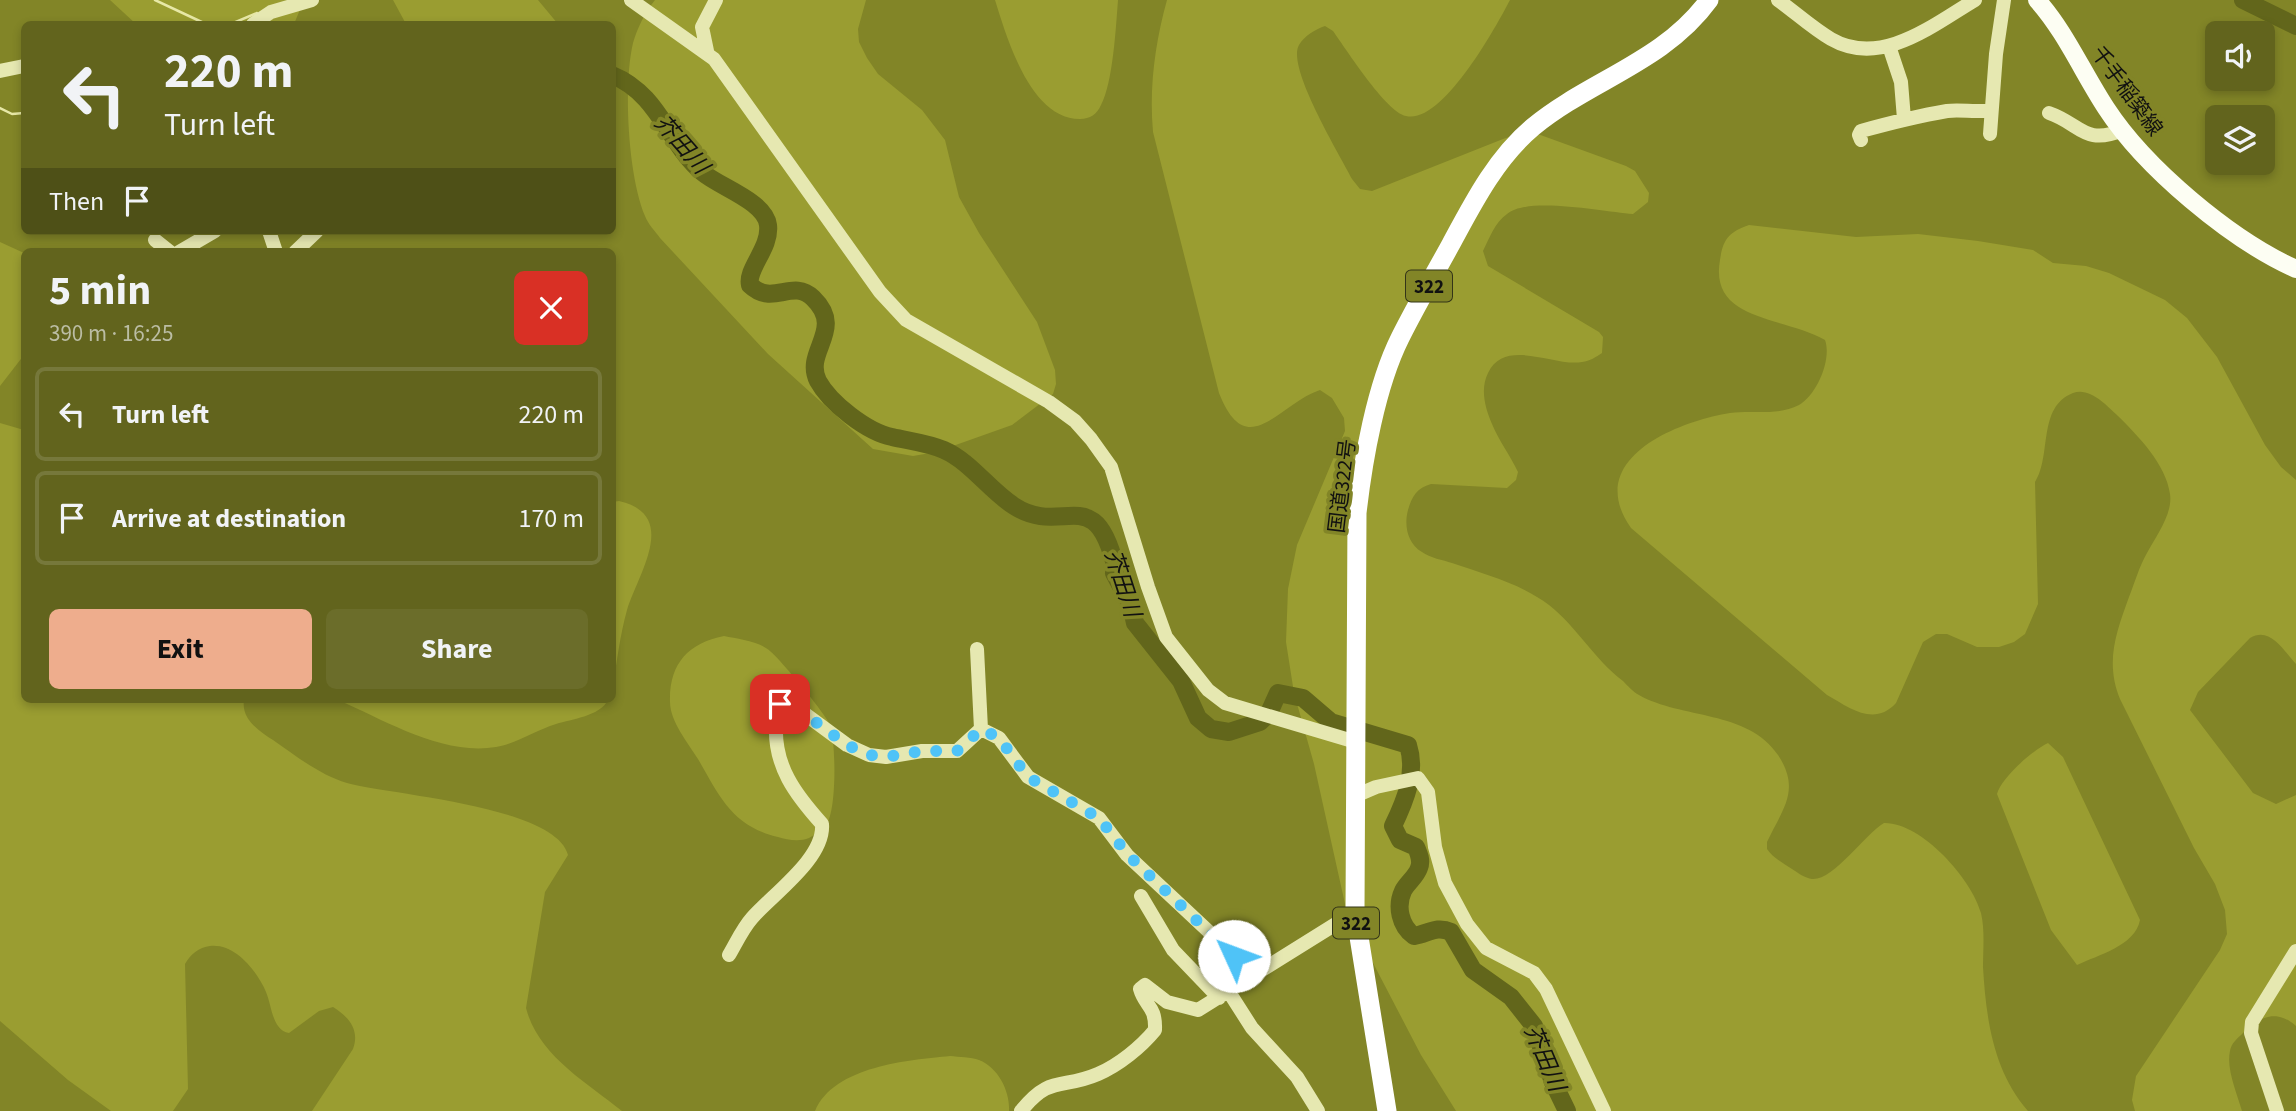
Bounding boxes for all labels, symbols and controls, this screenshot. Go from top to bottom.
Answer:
map controls [2205,21,2275,175]
button: sound [2205,21,2275,91]
text: 220 m [164,37,293,107]
street label: 千手稲築線 [2084,40,2170,142]
icon: left [49,49,140,140]
text: Turn left [164,102,275,148]
button: layers [2205,105,2275,175]
water label: 芥田川 [647,107,719,183]
icon: arrive [118,182,156,220]
text: Then [49,183,104,220]
text: 5 min [49,261,151,321]
road number: 322 [1406,270,1452,302]
button: close [514,271,588,345]
text: 390 m · 16:25 [49,317,173,350]
icon: left [53,395,91,433]
text: Turn left [112,396,209,433]
text: 220 m [518,396,584,433]
street label: 国道322号 [1321,437,1363,535]
icon: arrive [53,499,91,537]
text: Arrive at destination [112,500,346,537]
text: 170 m [518,500,584,537]
water label: 芥田川 [1096,545,1150,624]
button: Exit [49,609,312,689]
button: Share [326,609,588,689]
pin [750,674,810,734]
icon: arrive [761,685,799,723]
road number: 322 [1333,908,1379,939]
position arrow [1197,919,1271,993]
water label: 芥田川 [1516,1020,1574,1099]

